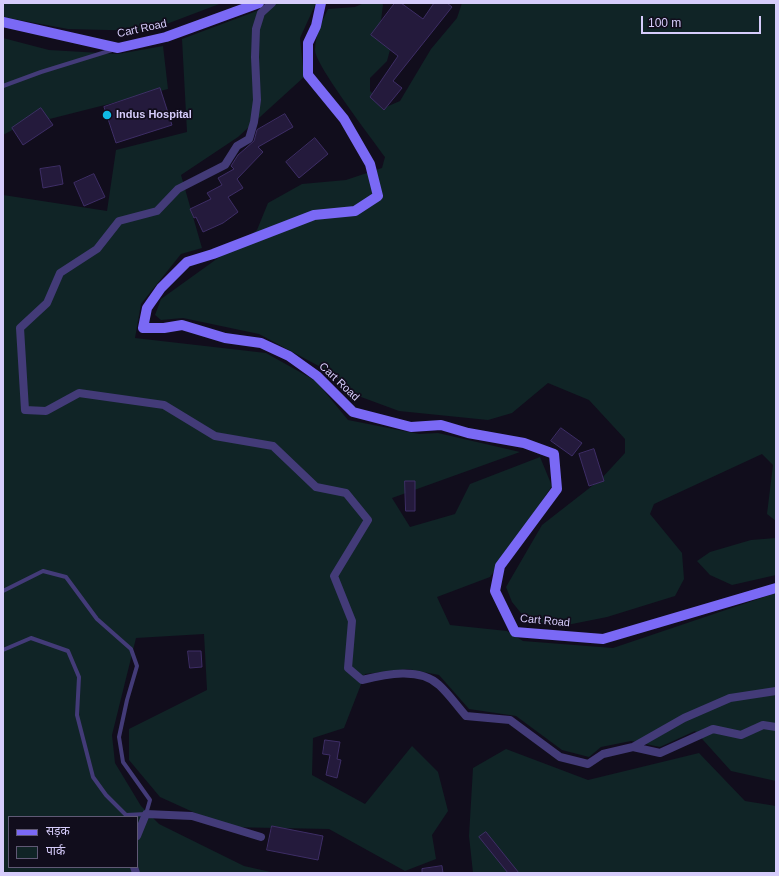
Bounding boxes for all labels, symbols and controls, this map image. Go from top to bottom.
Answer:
scale bar [643,8,763,34]
text: 100 m [648,16,681,30]
street label: Cart Road [116,17,168,41]
place label: Indus Hospital [116,108,192,122]
marker: Indus Hospital [101,109,113,121]
street label: Cart Road [316,360,362,404]
street label: Cart Road [519,612,571,630]
legend [8,816,138,868]
text: सड़क [46,824,70,838]
text: पार्क [46,844,65,858]

